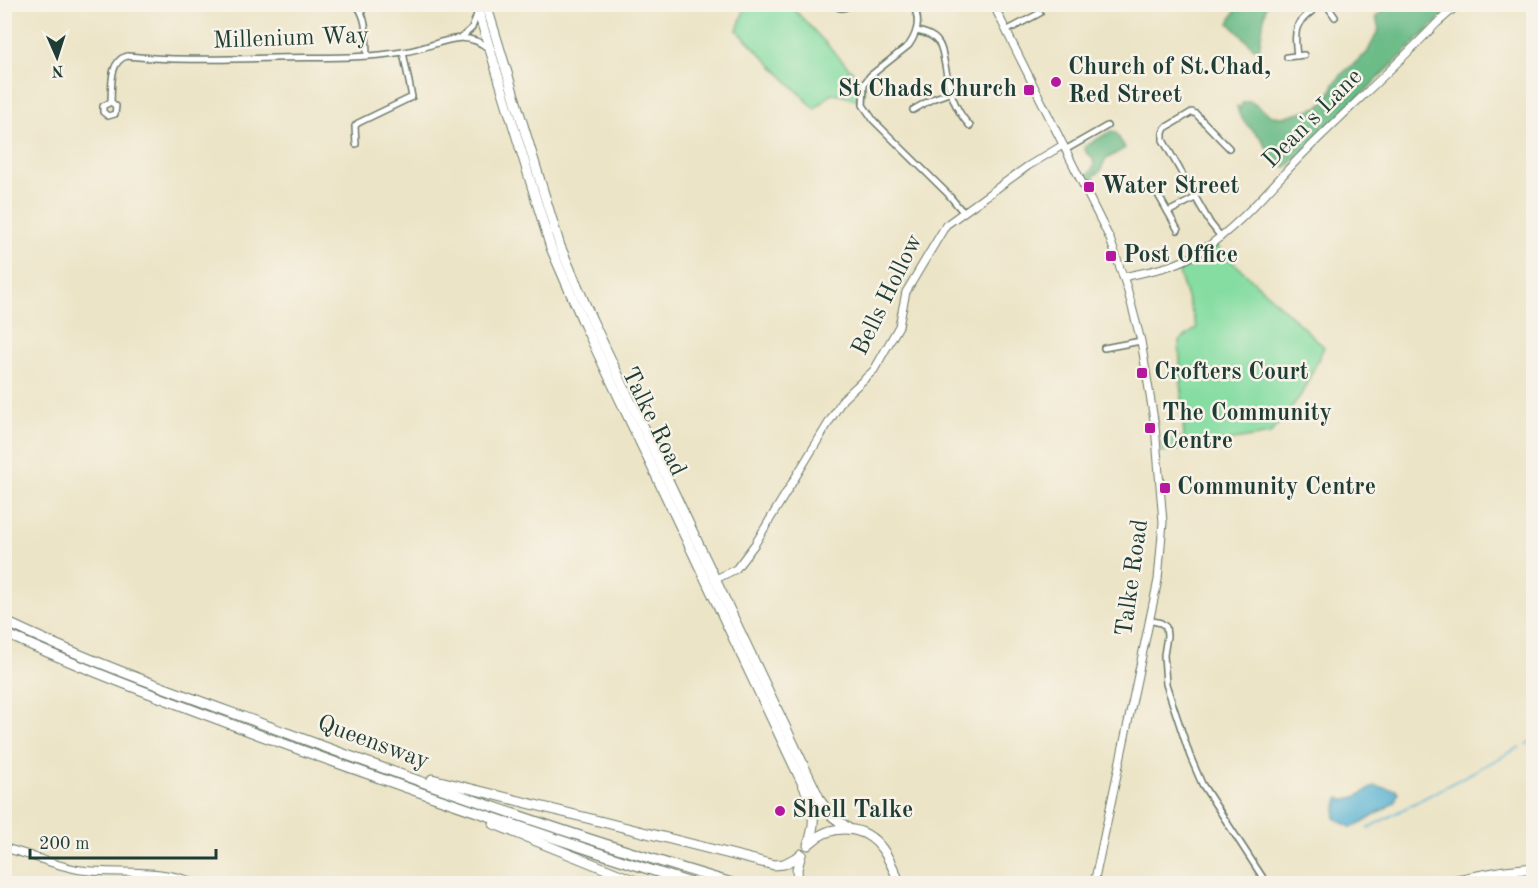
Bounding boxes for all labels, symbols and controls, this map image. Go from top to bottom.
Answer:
street label: Millenium Way [212,24,370,54]
north arrow [27,27,87,87]
place label: Church of St.Chad, Red Street [1068,56,1271,108]
text: N [50,62,64,78]
street label: Dean's Lane [1259,65,1367,173]
marker: Church of St.Chad, Red Street [1049,75,1063,89]
place label: St Chads Church [838,78,1017,102]
marker: St Chads Church [1022,83,1036,97]
place label: Water Street [1101,175,1240,199]
marker: Water Street [1082,180,1096,194]
street label: Bells Hollow [848,230,928,359]
place label: Post Office [1123,244,1238,268]
marker: Post Office [1104,249,1118,263]
place label: Crofters Court [1154,361,1309,385]
street label: Talke Road [616,364,690,480]
marker: Crofters Court [1135,366,1149,380]
place label: The Community Centre [1162,402,1332,454]
marker: The Community Centre [1143,421,1157,435]
place label: Community Centre [1177,476,1376,500]
marker: Community Centre [1158,481,1172,495]
street label: Talke Road [1113,518,1153,638]
street label: Queensway [314,712,432,774]
place label: Shell Talke [792,799,913,823]
marker: Shell Talke [773,804,787,818]
scale bar [30,822,216,860]
text: 200 m [39,835,90,853]

